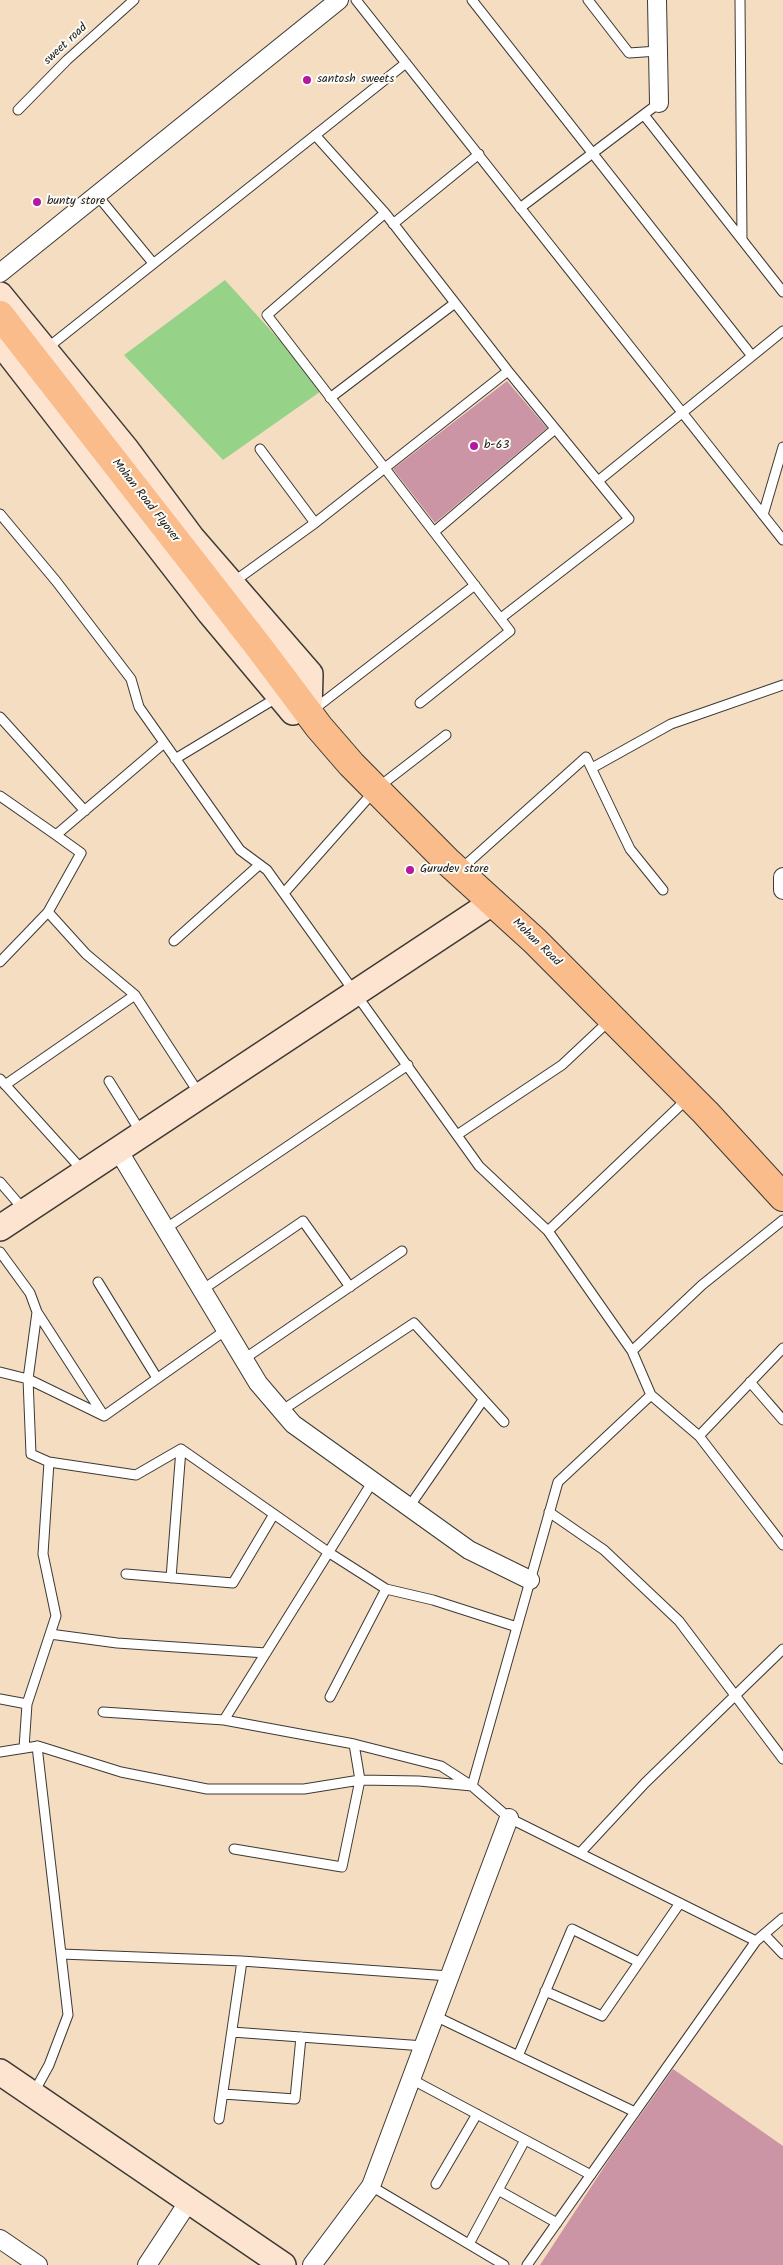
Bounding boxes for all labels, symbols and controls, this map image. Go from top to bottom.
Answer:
street label: sweet road [41,21,91,69]
place label: santosh sweets [317,73,394,87]
marker: santosh sweets [301,74,313,86]
place label: bunty store [47,195,105,209]
marker: bunty store [31,196,43,208]
place label: b-63 [484,439,509,453]
marker: b-63 [468,440,480,452]
street label: Mohan Road Flyover [108,456,182,546]
place label: Gurudev store [420,863,489,877]
marker: Gurudev store [404,864,416,876]
street label: Mohan Road [509,916,563,970]

